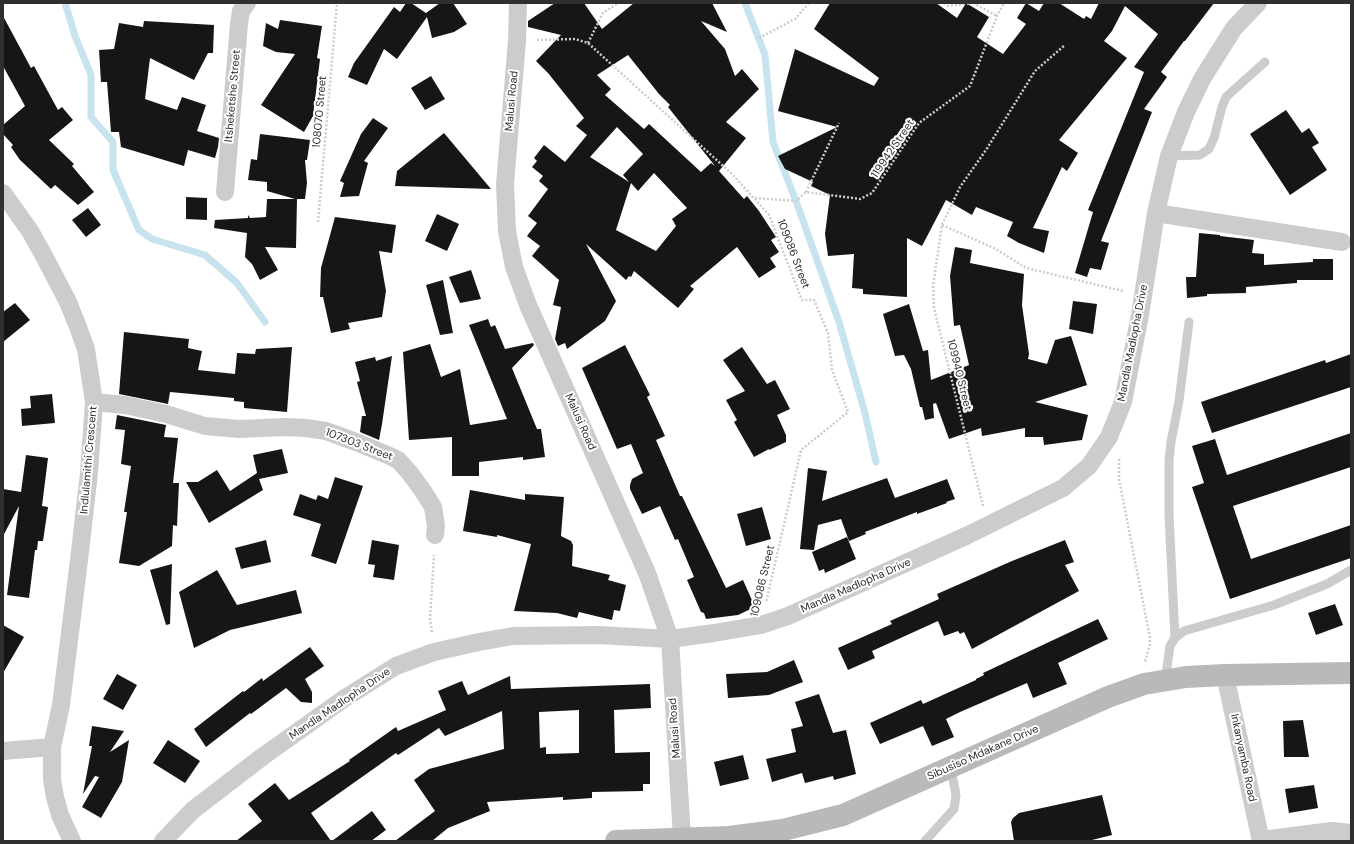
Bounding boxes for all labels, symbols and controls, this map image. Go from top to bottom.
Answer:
street label: Itsheketshe Street [222,49,244,143]
street label: Malusi Road [503,70,521,132]
street label: 108070 Street [310,75,330,149]
street label: 119942 Street [869,117,917,181]
street label: 109086 Street [774,218,812,290]
street label: Mandla Madlopha Drive [1115,283,1151,403]
street label: 109940 Street [944,338,974,412]
street label: Malusi Road [562,392,598,452]
street label: Indlulamithi Crescent [78,405,100,515]
street label: 107303 Street [323,426,395,464]
street label: 109086 Street [748,544,778,618]
street label: Mandla Madlopha Drive [799,556,913,616]
street label: Mandla Madlopha Drive [287,665,393,743]
street label: Malusi Road [666,697,684,759]
street label: Inkanyamba Road [1227,713,1259,803]
street label: Sibusiso Mdakane Drive [925,722,1041,784]

